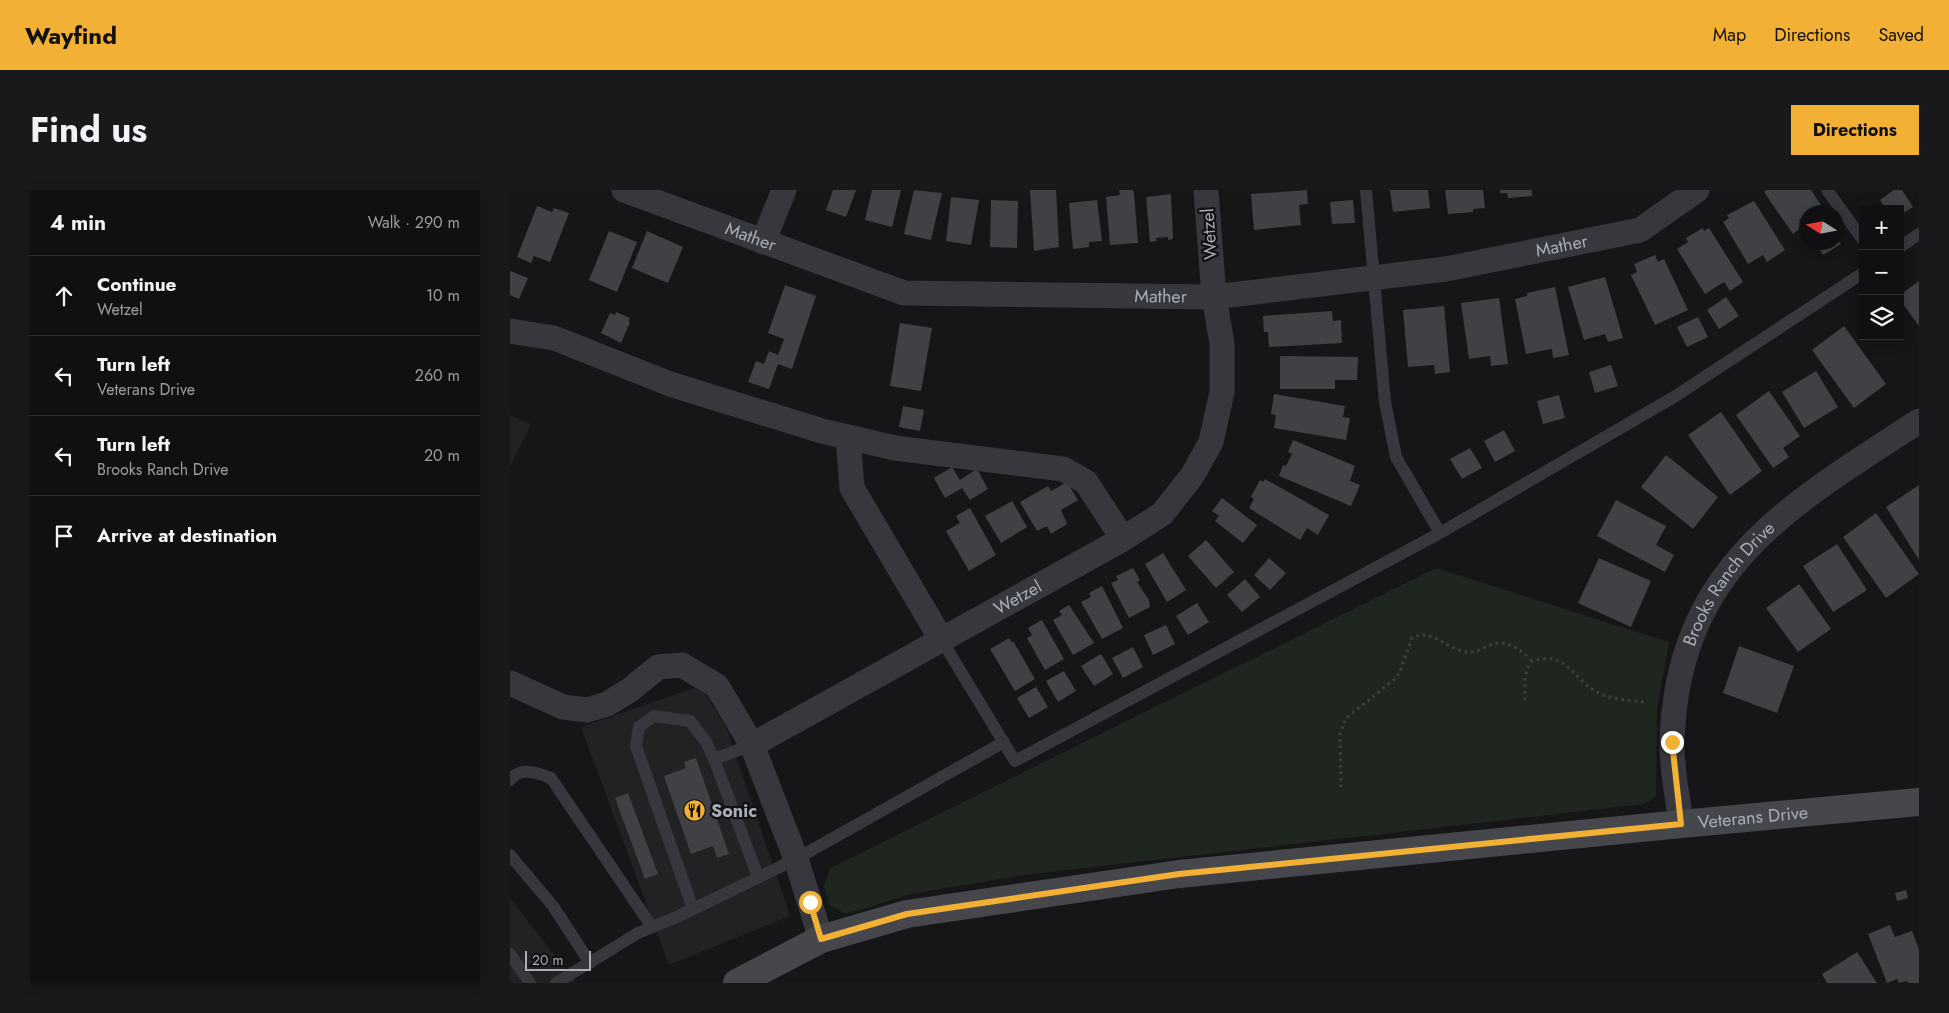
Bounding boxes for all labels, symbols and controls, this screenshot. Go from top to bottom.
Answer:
text: Wayfind [25,18,117,53]
text: Map [1713,22,1746,48]
text: Directions [1774,22,1850,48]
text: Saved [1878,22,1924,48]
text: Find us [30,105,147,155]
button: Directions [1791,105,1919,155]
north arrow [1799,205,1844,250]
map controls [1859,205,1904,340]
button: + [1859,205,1904,250]
street label: Wetzel [1194,207,1224,261]
text: 4 min [50,208,106,238]
text: Walk · 290 m [368,211,460,234]
street label: Mather [722,215,781,258]
street label: Mather [1533,228,1591,264]
button: − [1859,250,1904,295]
text: Continue [97,271,176,298]
icon: ahead [50,282,78,310]
street label: Mather [1134,283,1188,310]
text: 10 m [426,284,460,307]
button: layers [1859,295,1904,340]
text: Wetzel [97,298,143,321]
text: Turn left [97,351,170,378]
icon: left [50,362,78,390]
text: 260 m [415,364,460,387]
text: Veterans Drive [97,378,195,401]
text: Turn left [97,431,170,458]
icon: left [50,442,78,470]
text: 20 m [424,444,460,467]
text: Brooks Ranch Drive [97,458,228,481]
street label: Brooks Ranch Drive [1676,515,1781,650]
icon: arrive [50,522,78,550]
text: Arrive at destination [97,522,277,549]
street label: Wetzel [989,574,1047,621]
route end [1661,731,1684,754]
place label: Sonic [711,798,757,824]
restaurant icon: Sonic [683,799,707,823]
street label: Veterans Drive [1697,799,1809,835]
route start [799,891,822,914]
scale bar [525,948,591,971]
text: 20 m [532,950,564,970]

